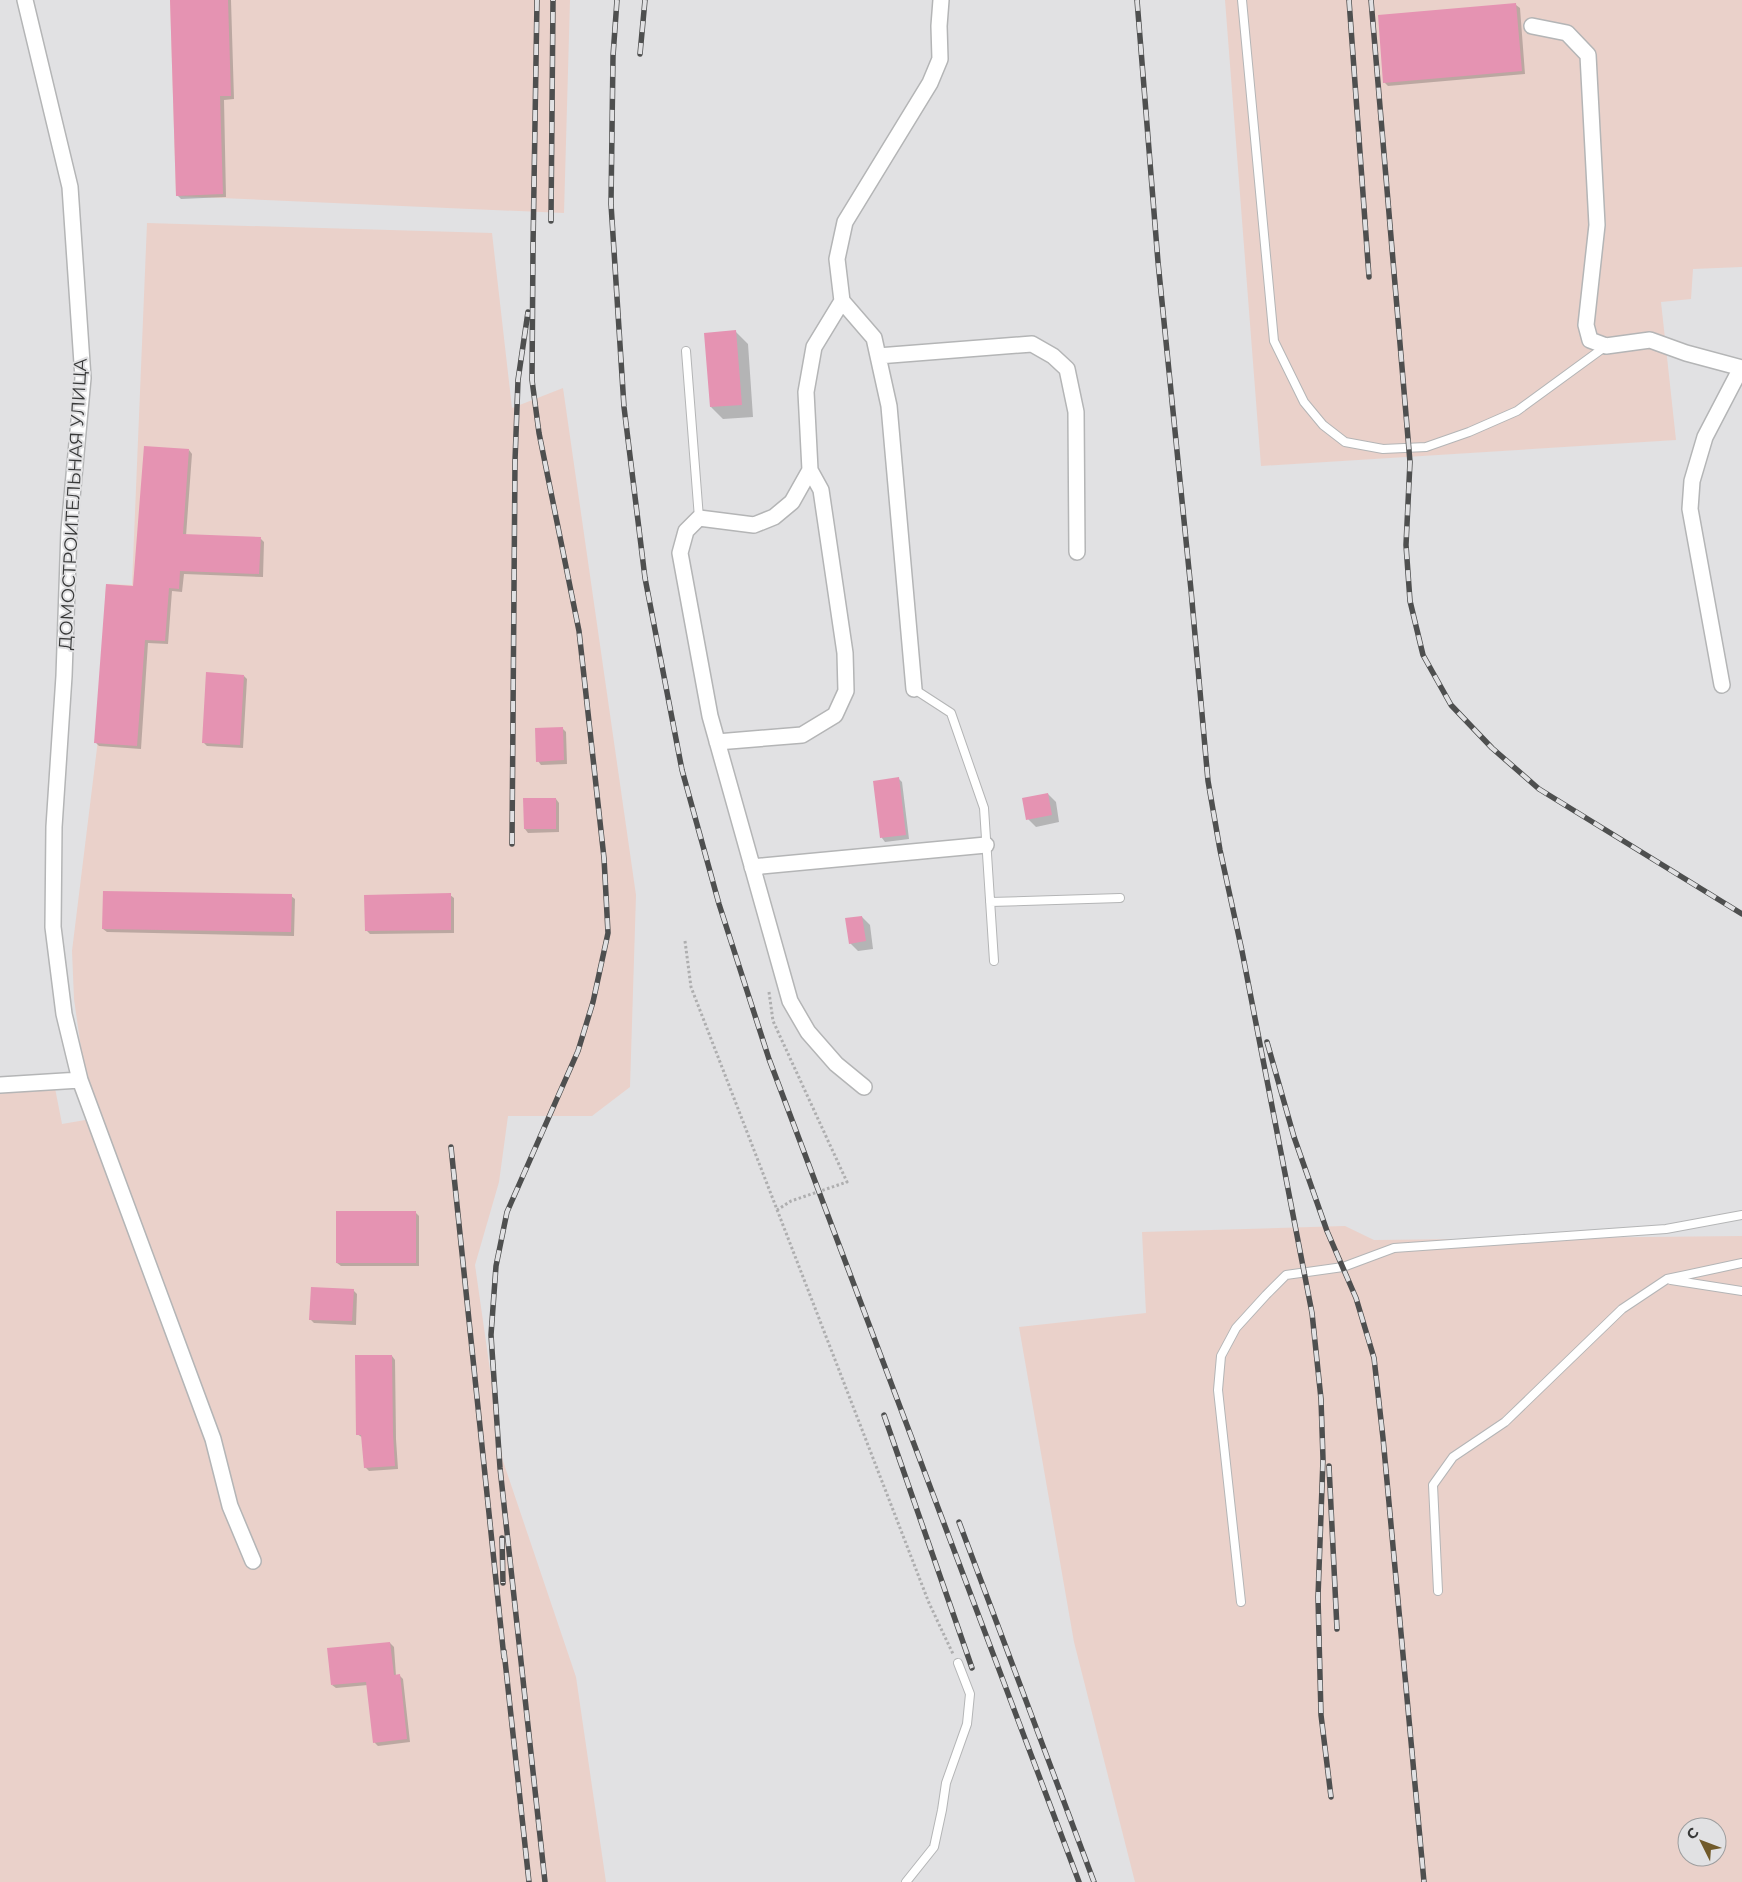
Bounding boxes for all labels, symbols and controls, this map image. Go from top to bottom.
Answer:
street label: ДОМОСТРОИТЕЛЬНАЯ УЛИЦА [54,357,92,651]
north arrow [1677,1817,1727,1867]
text: С [1682,1823,1702,1843]

